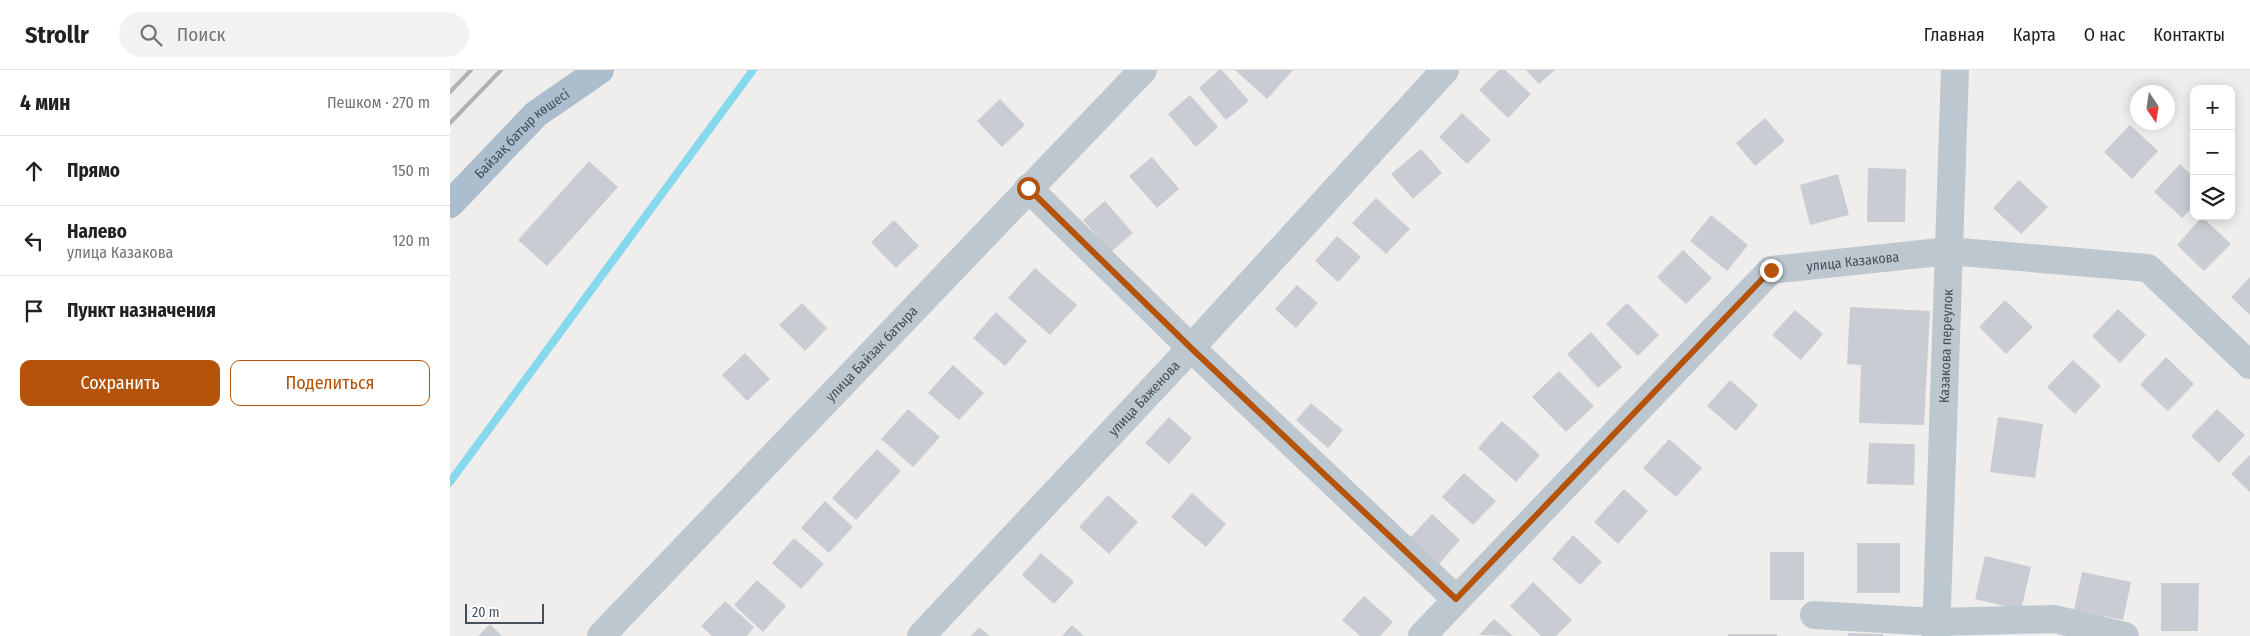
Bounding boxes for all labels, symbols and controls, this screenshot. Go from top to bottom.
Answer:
search box [119,12,469,57]
text: Strollr [25,21,89,49]
icon: search [137,21,165,49]
text: Поиск [177,23,225,46]
text: Главная [1924,24,1985,46]
text: Карта [2013,24,2056,46]
text: О нас [2084,24,2125,46]
text: Контакты [2153,24,2225,46]
street label: Байзақ батыр көшесі [471,85,573,182]
north arrow [2130,85,2175,130]
map controls [2190,85,2235,220]
button: + [2190,85,2235,130]
text: 4 мин [20,90,70,116]
text: Пешком · 270 m [327,93,430,112]
button: − [2190,130,2235,175]
icon: ahead [20,157,48,185]
text: Прямо [67,159,120,182]
text: 150 m [392,161,430,180]
button: layers [2190,175,2235,220]
route start [1017,177,1040,200]
text: Налево [67,220,127,243]
icon: left [20,227,48,255]
text: 120 m [392,231,430,250]
text: улица Казакова [67,243,173,262]
street label: улица Казакова [1806,248,1900,275]
route end [1760,259,1783,282]
street label: Казакова переулок [1936,288,1957,403]
icon: arrive [20,297,48,325]
text: Пункт назначения [67,299,216,322]
street label: улица Байзак батыра [822,302,922,405]
street label: улица Баженова [1105,357,1184,440]
button: Сохранить [20,360,220,406]
button: Поделиться [230,360,430,406]
scale bar [465,601,544,624]
text: 20 m [472,604,500,621]

